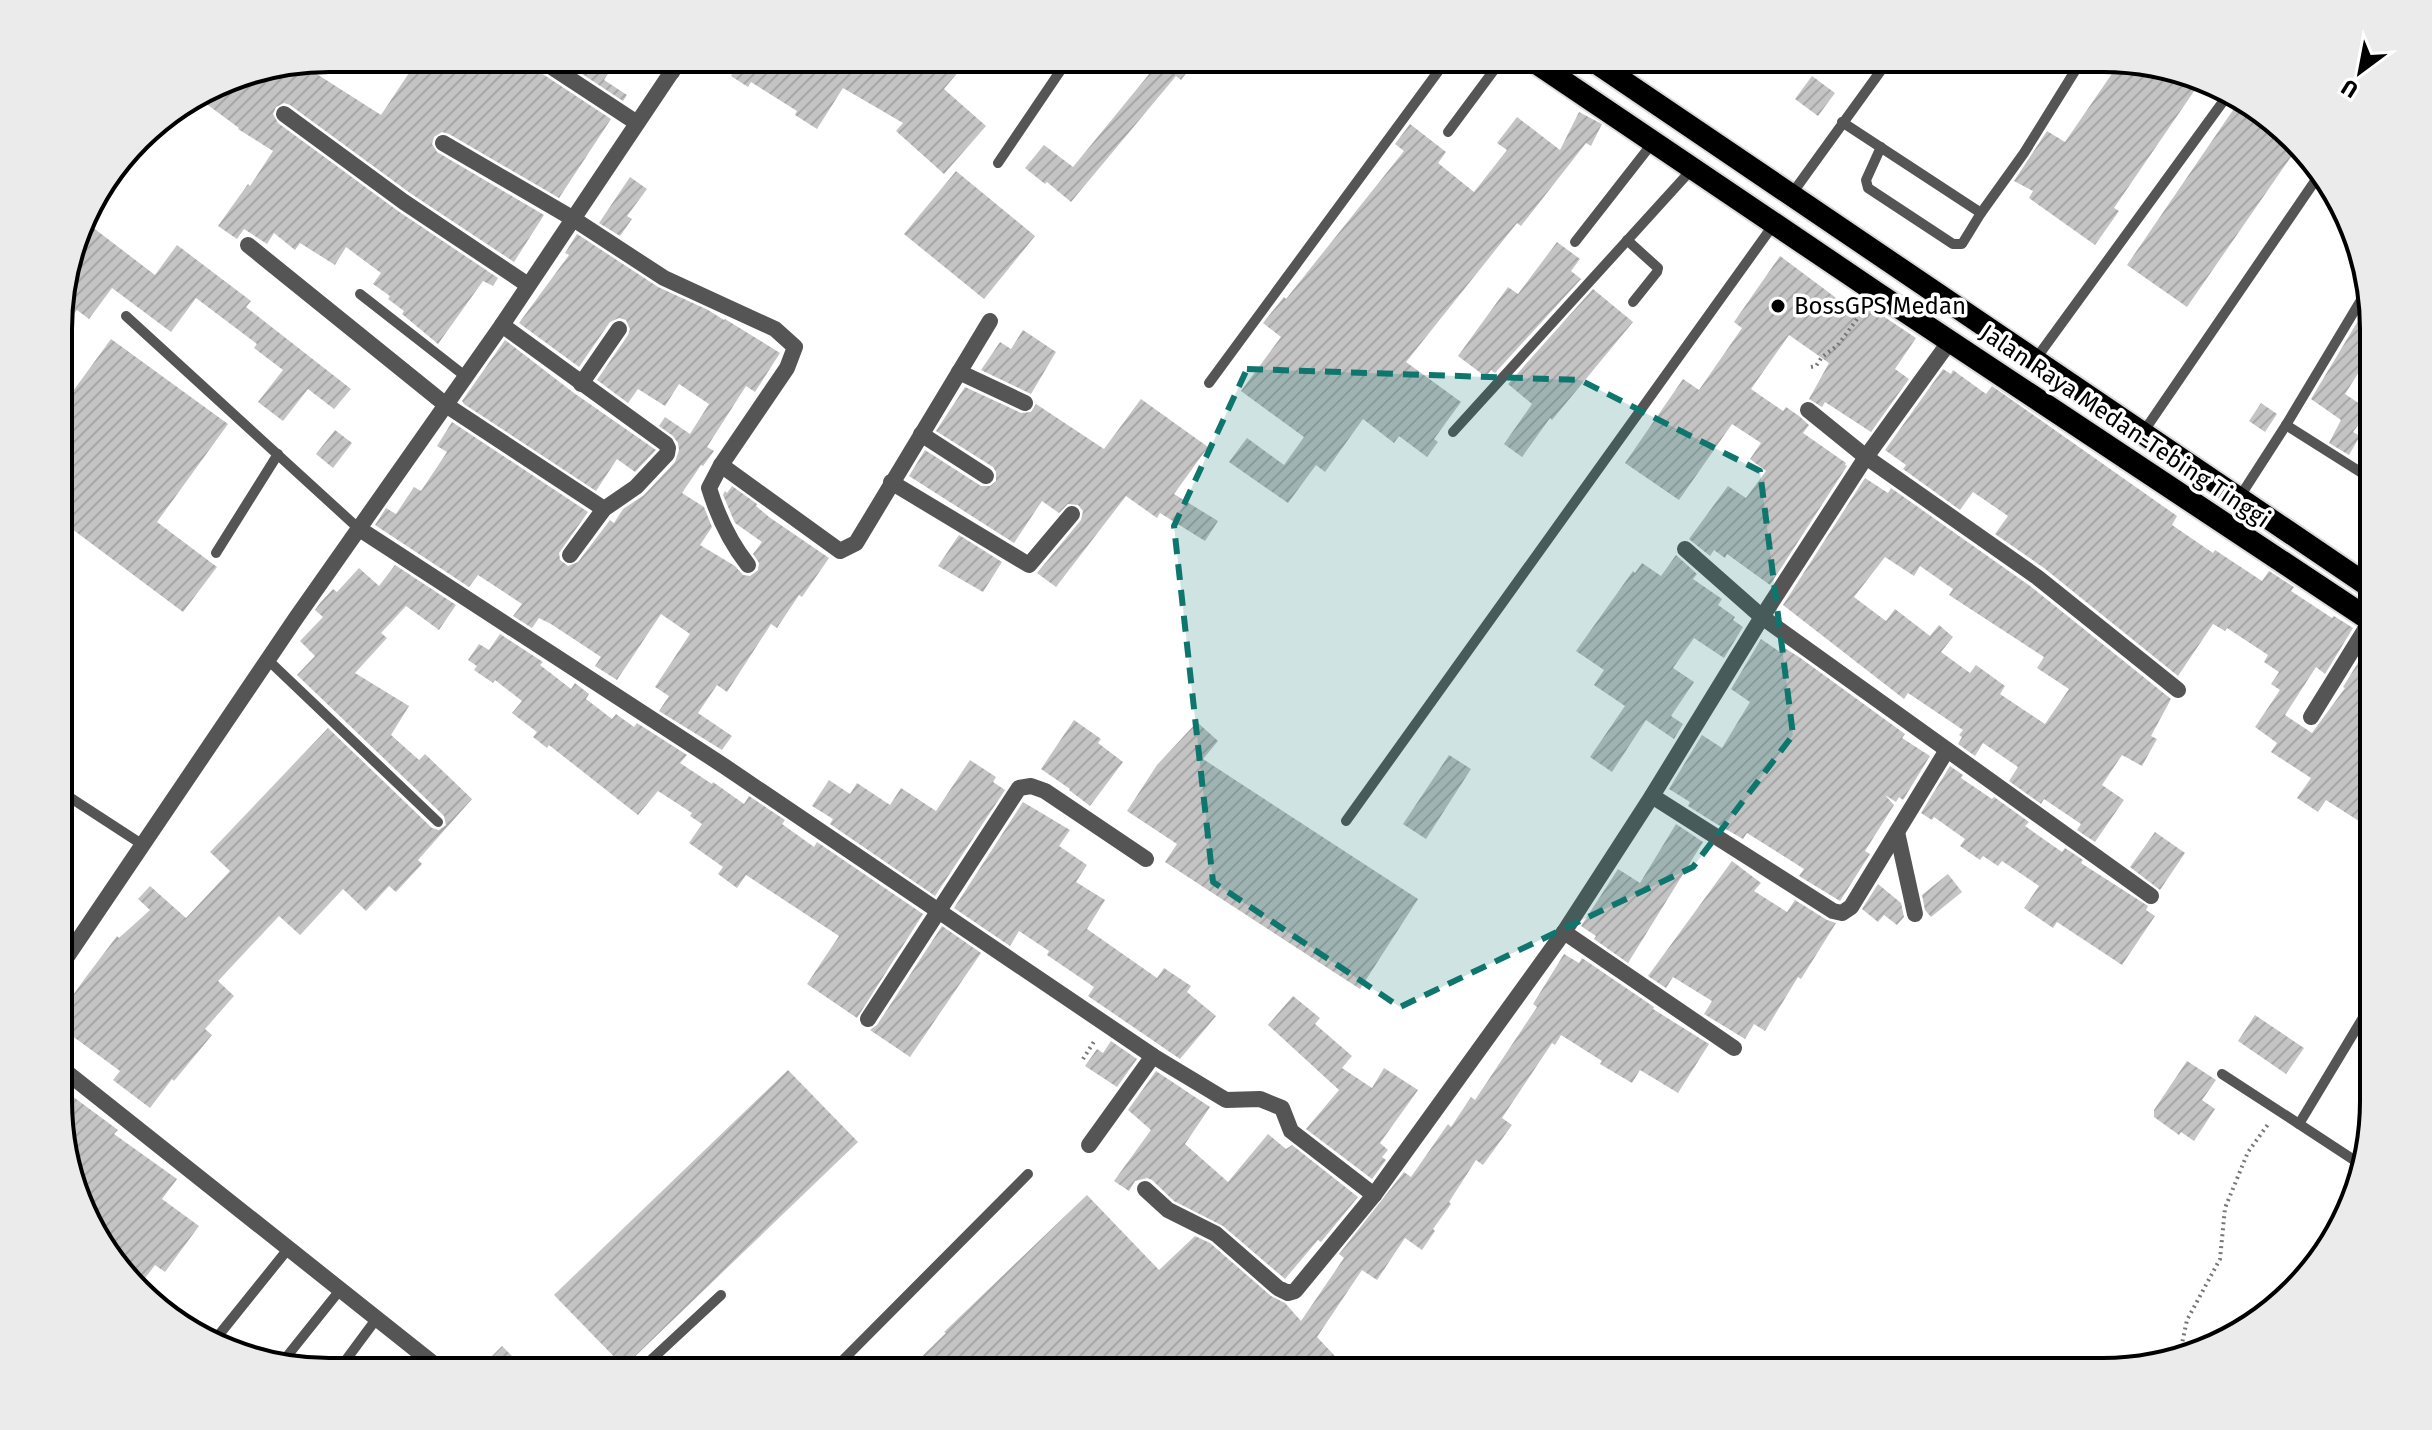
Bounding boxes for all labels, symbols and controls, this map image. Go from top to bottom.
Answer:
north arrow [2320,32,2400,112]
text: U [2336,73,2363,104]
place label: BossGPS Medan [1794,292,1966,320]
marker: BossGPS Medan [1769,297,1787,315]
street label: Jalan Raya Medan-Tebing Tinggi [1975,318,2275,534]

